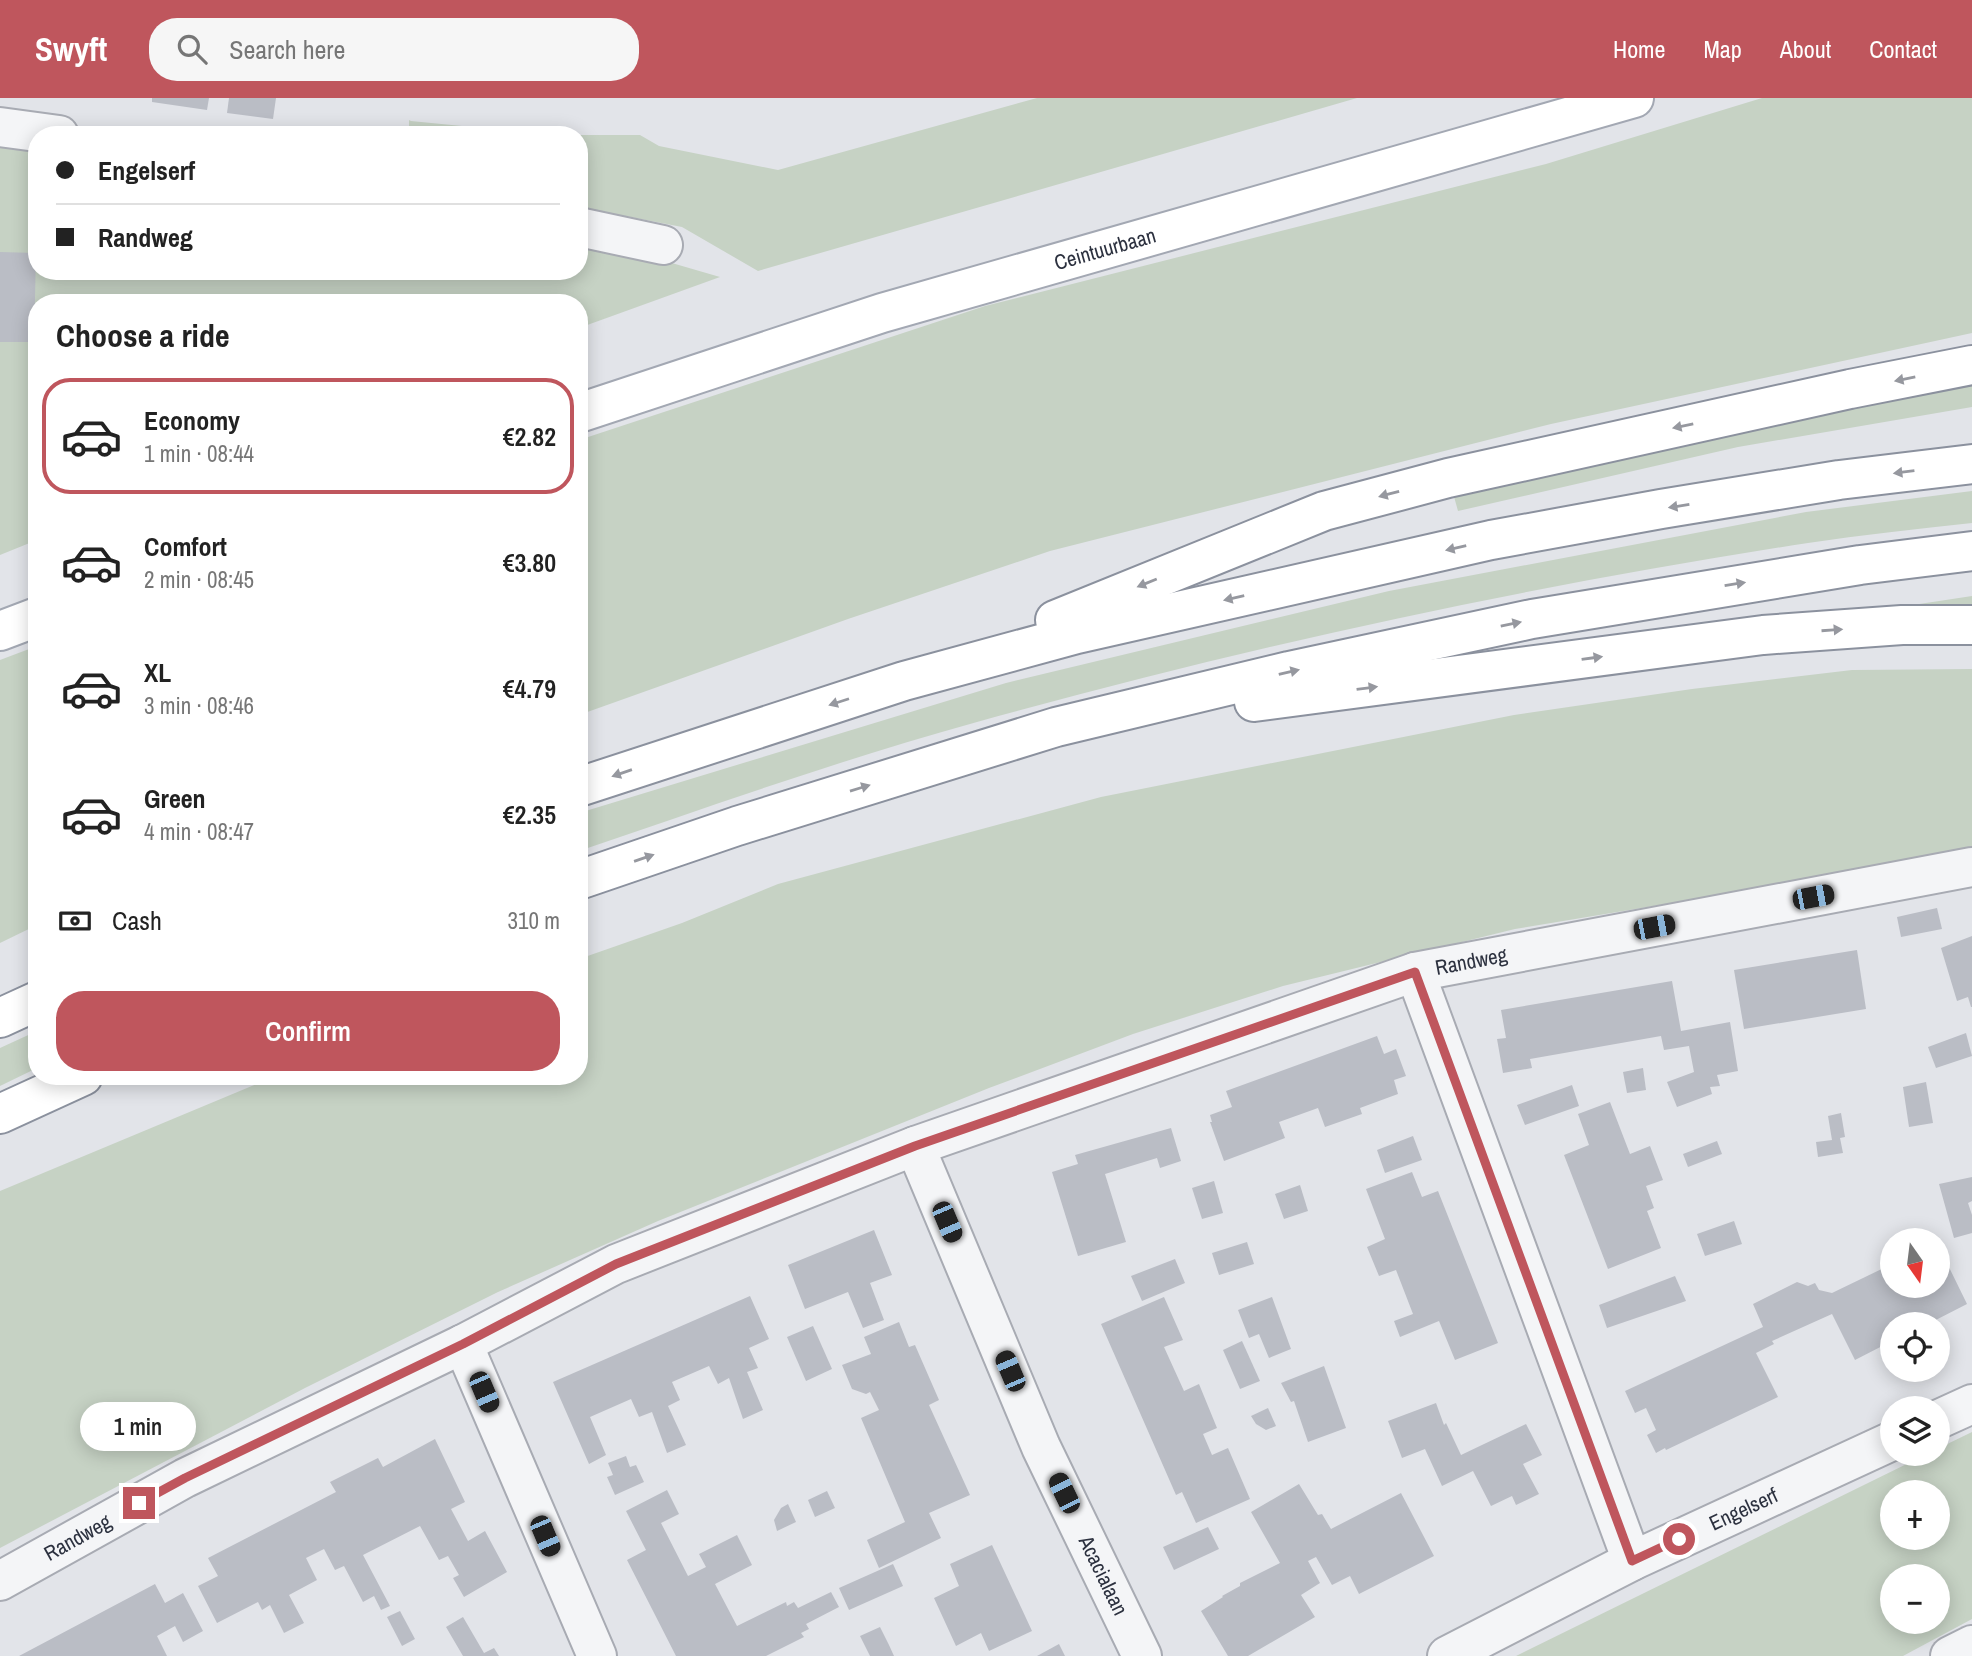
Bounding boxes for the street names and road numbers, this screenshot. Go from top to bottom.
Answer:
street label: Ceintuurbaan [1051,220,1159,277]
street label: Randweg [1433,940,1510,982]
street label: Engelserf [1704,1480,1783,1537]
street label: Randweg [39,1507,117,1568]
street label: Acacialaan [1071,1530,1135,1620]

